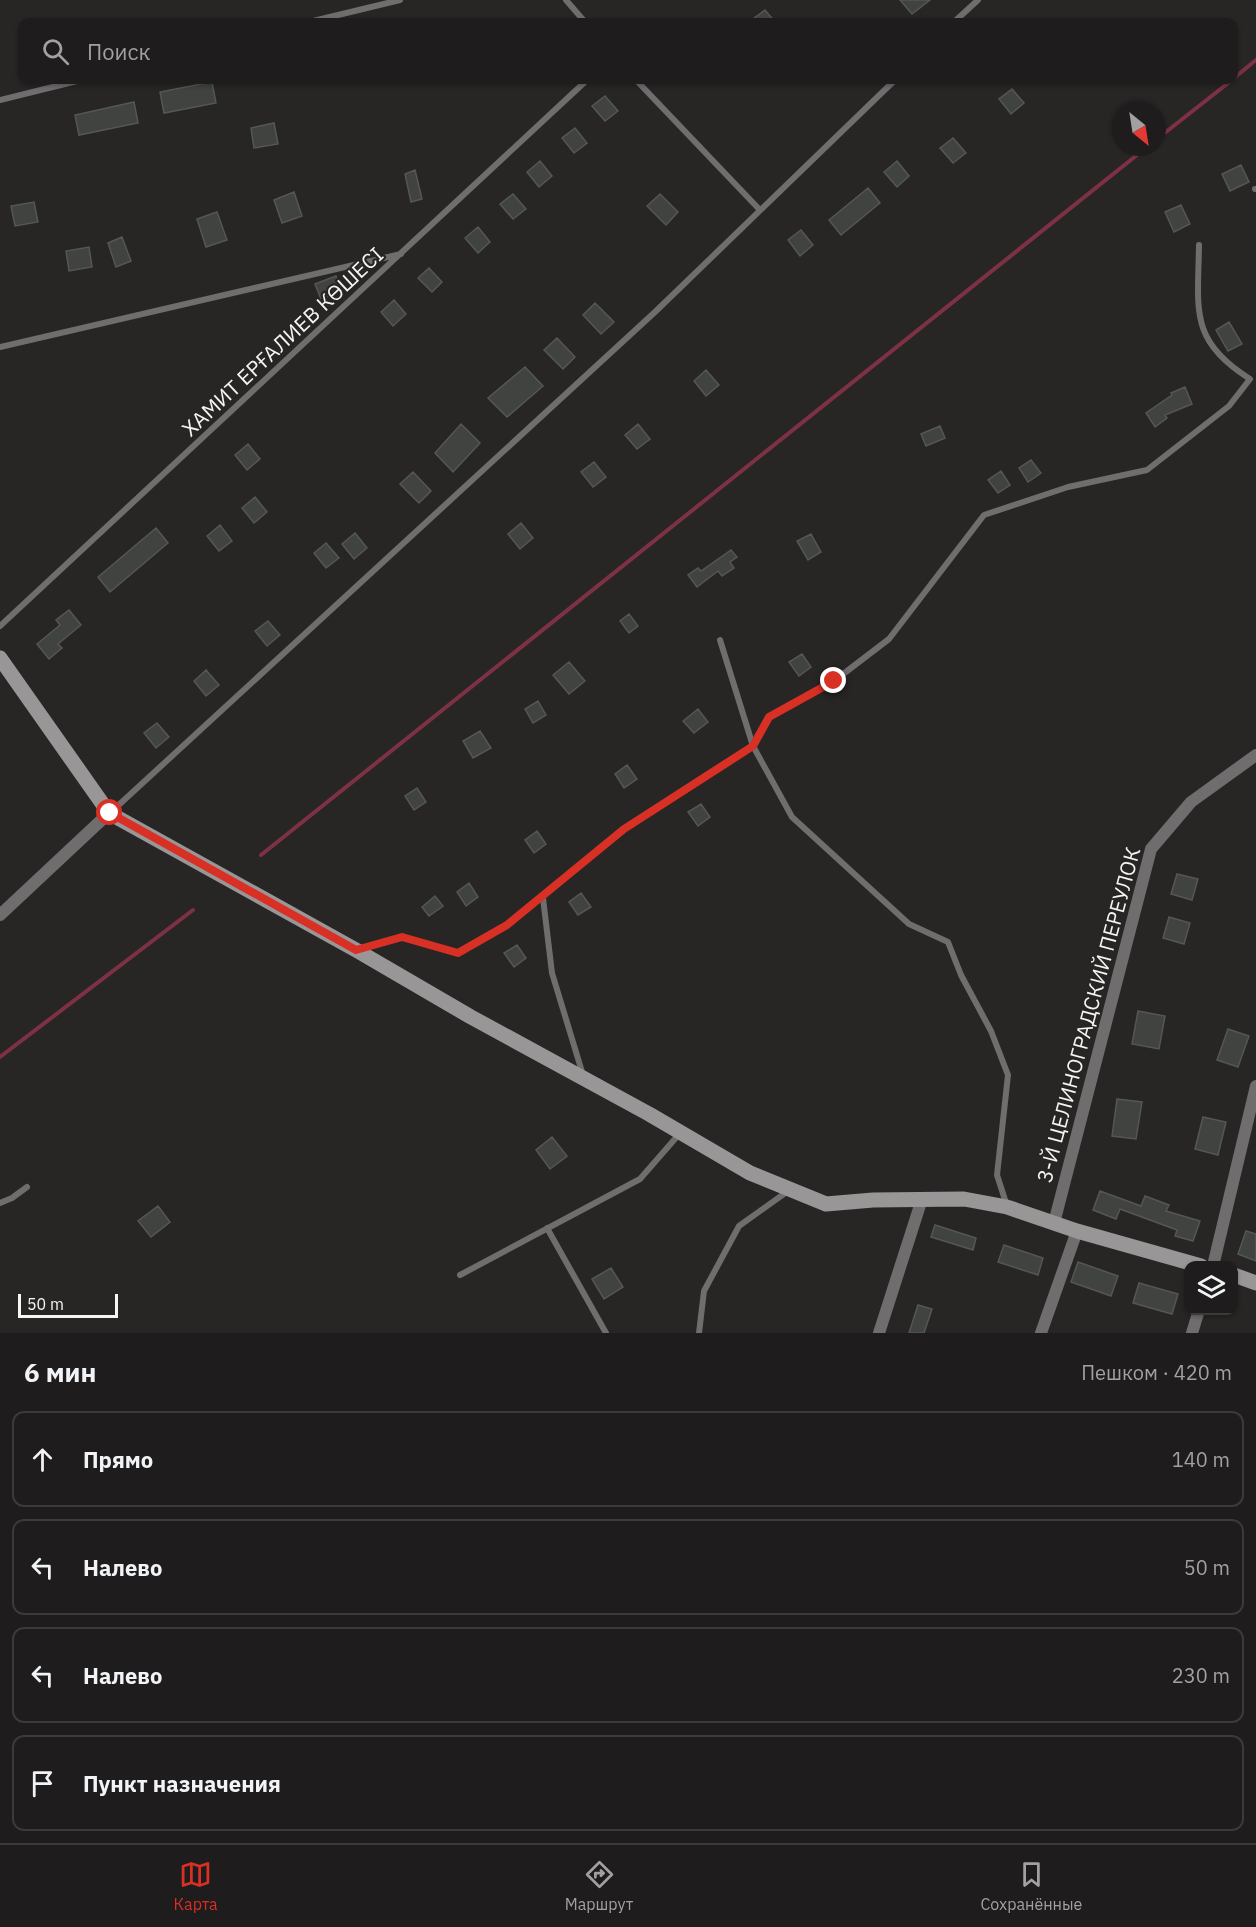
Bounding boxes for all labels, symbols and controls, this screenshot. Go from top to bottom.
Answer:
search box [18,18,1238,84]
icon: search [39,35,72,68]
text: Поиск [87,37,151,66]
north arrow [1112,102,1166,156]
street label: ХАМИТ ЕРҒАЛИЕВ КӨШЕСІ [176,240,389,442]
route end [820,667,846,693]
route start [96,799,122,825]
street label: 3-Й ЦЕЛИНОГРАДСКИЙ ПЕРЕУЛОК [1030,844,1146,1186]
map controls [1184,1261,1238,1315]
button: layers [1184,1261,1238,1315]
scale bar [18,1291,118,1318]
text: 50 m [27,1294,64,1314]
text: 6 мин [24,1355,96,1389]
text: Пешком · 420 m [1081,1359,1232,1386]
icon: ahead [26,1443,59,1476]
text: Прямо [83,1445,153,1474]
text: 140 m [1172,1446,1230,1473]
icon: left [26,1551,59,1584]
text: Налево [83,1553,162,1582]
text: 50 m [1184,1554,1230,1581]
icon: left [26,1659,59,1692]
text: Налево [83,1661,162,1690]
text: 230 m [1172,1662,1230,1689]
icon: arrive [26,1767,59,1800]
text: Пункт назначения [83,1769,281,1798]
tab: Карта [174,1858,218,1914]
tab: Маршрут [565,1858,633,1914]
tab: Сохранённые [980,1858,1082,1914]

